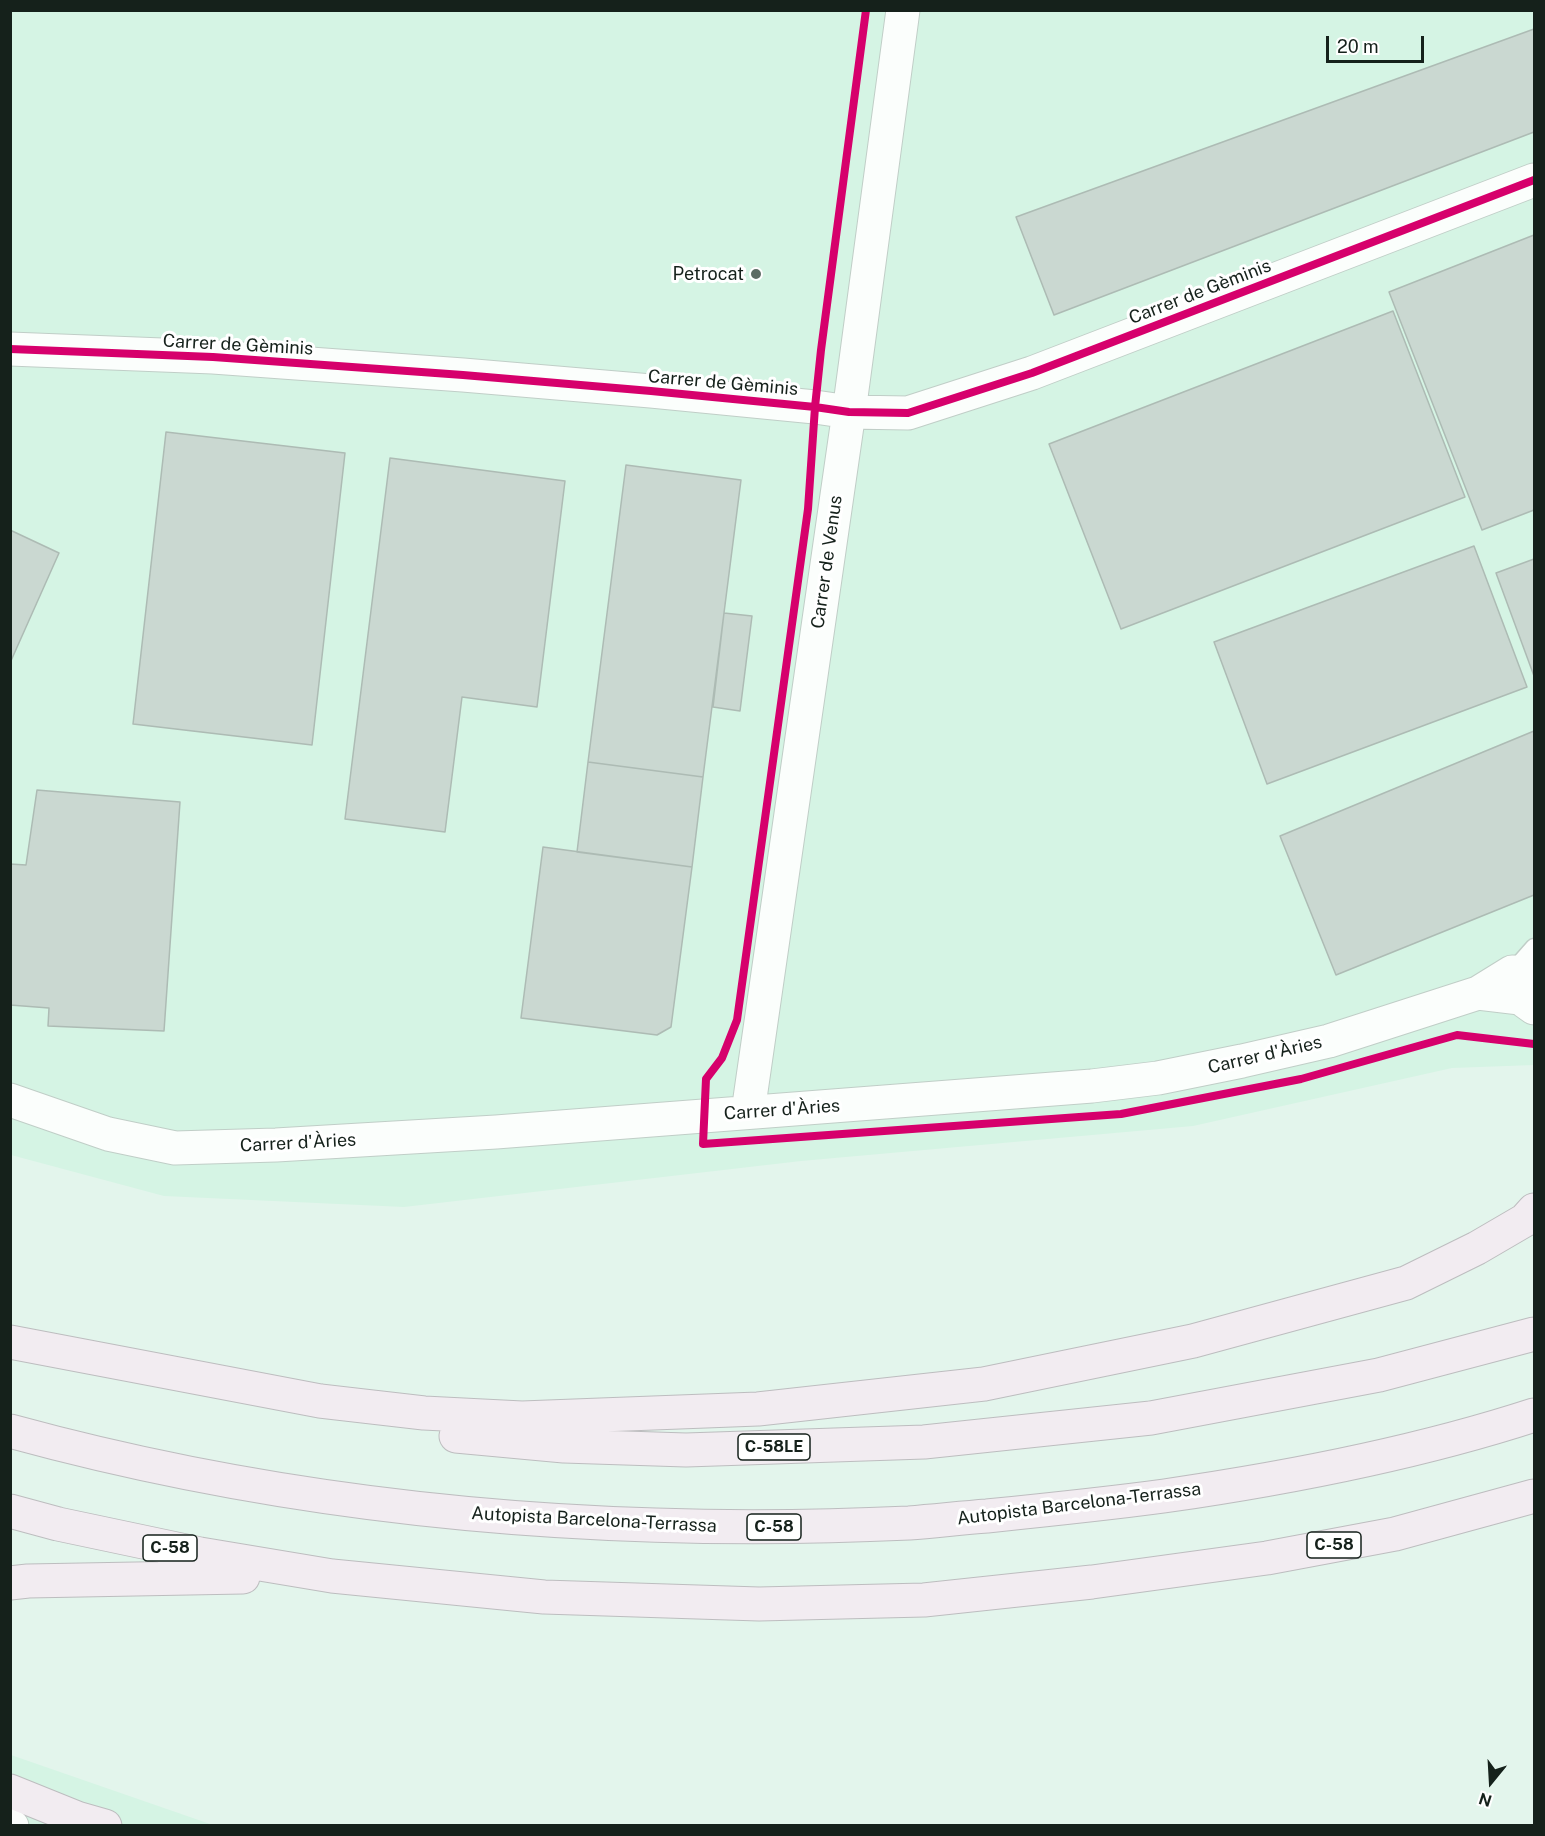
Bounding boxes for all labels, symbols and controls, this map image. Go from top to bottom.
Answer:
scale bar [1329,24,1426,62]
text: 20 m [1337,36,1379,57]
street label: Carrer de Gèminis [1126,255,1274,329]
place label: Petrocat [673,263,744,285]
marker: Petrocat [749,267,763,281]
street label: Carrer de Gèminis [162,330,314,360]
street label: Carrer de Gèminis [647,366,799,400]
street label: Carrer de Venus [807,494,847,630]
street label: Carrer d'Àries [1206,1031,1324,1079]
street label: Carrer d'Àries [723,1095,841,1125]
street label: Carrer d'Àries [239,1129,357,1157]
road number: C-58LE [738,1434,810,1460]
street label: Autopista Barcelona-Terrassa [956,1478,1202,1530]
street label: Autopista Barcelona-Terrassa [471,1503,717,1537]
road number: C-58 [747,1514,801,1540]
road number: C-58 [1307,1532,1361,1558]
road number: C-58 [143,1535,197,1561]
north arrow [1461,1752,1521,1812]
text: N [1476,1789,1494,1811]

